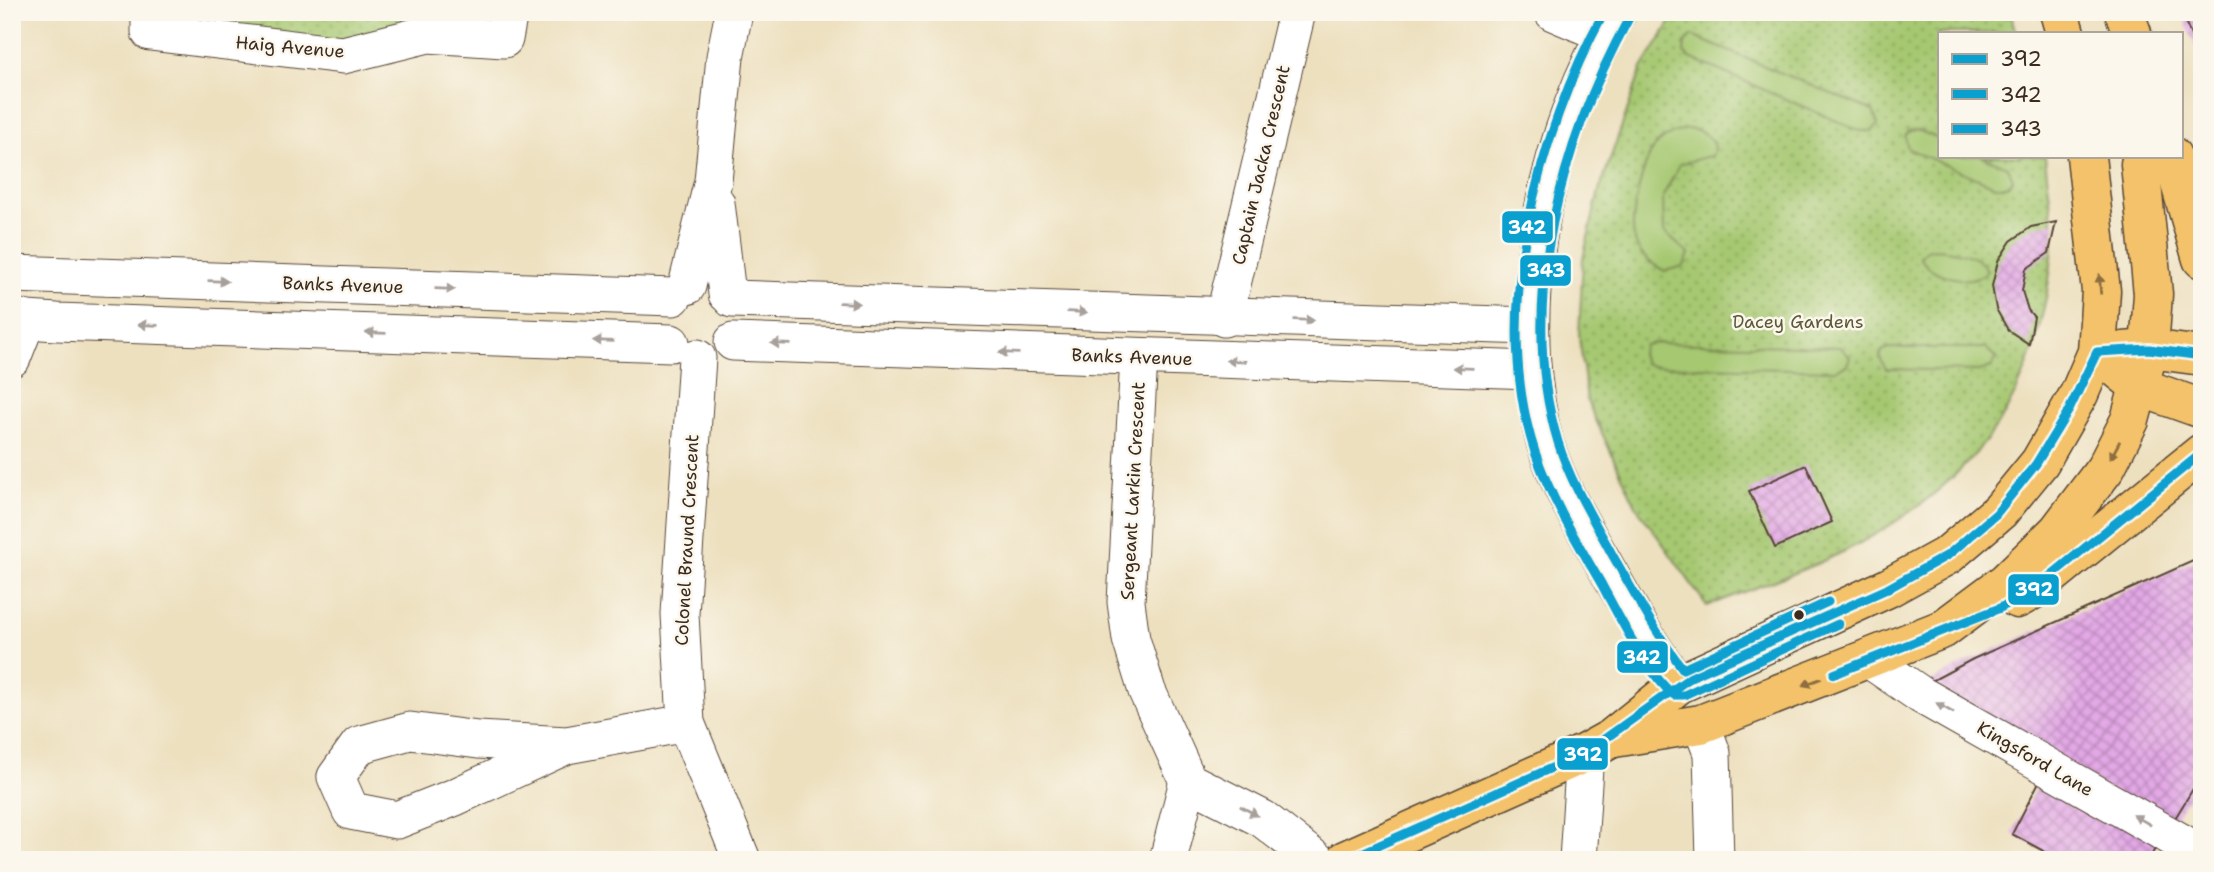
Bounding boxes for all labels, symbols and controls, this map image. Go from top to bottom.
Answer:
street label: Haig Avenue [234,30,346,64]
legend [1938,32,2182,158]
text: 392 [2000,45,2042,73]
street label: Captain Jacka Crescent [1226,63,1296,267]
text: 342 [2000,81,2042,109]
text: 343 [2000,115,2042,143]
line badge: 342 [1501,210,1554,244]
text: 342 [1508,215,1546,240]
line badge: 343 [1519,254,1572,287]
text: 343 [1527,258,1565,283]
street label: Banks Avenue [282,271,404,299]
one-way arrow [2094,273,2105,295]
one-way arrow [207,275,229,286]
one-way arrow [434,283,456,294]
one-way arrow [838,298,860,309]
one-way arrow [1066,306,1088,318]
park label: Dacey Gardens [1732,310,1864,334]
one-way arrow [1293,314,1315,325]
one-way arrow [137,319,159,330]
one-way arrow [365,327,387,338]
one-way arrow [592,335,614,346]
one-way arrow [770,338,792,350]
street label: Banks Avenue [1071,343,1193,371]
one-way arrow [997,347,1019,358]
one-way arrow [1225,355,1247,366]
one-way arrow [1452,362,1474,373]
street label: Sergeant Larkin Crescent [1115,381,1151,601]
street label: Colonel Braund Crescent [669,434,705,646]
one-way arrow [2109,440,2121,460]
line badge: 392 [2007,573,2060,606]
text: 392 [2014,577,2054,602]
unlabelled marker [1792,608,1806,622]
line badge: 342 [1616,640,1669,674]
text: 342 [1623,645,1661,670]
one-way arrow [1801,677,1822,688]
one-way arrow [1935,702,1954,714]
street label: Kingsford Lane [1972,716,2098,802]
line badge: 392 [1556,737,1609,771]
text: 392 [1563,742,1603,767]
one-way arrow [1240,805,1260,817]
one-way arrow [2133,814,2152,826]

